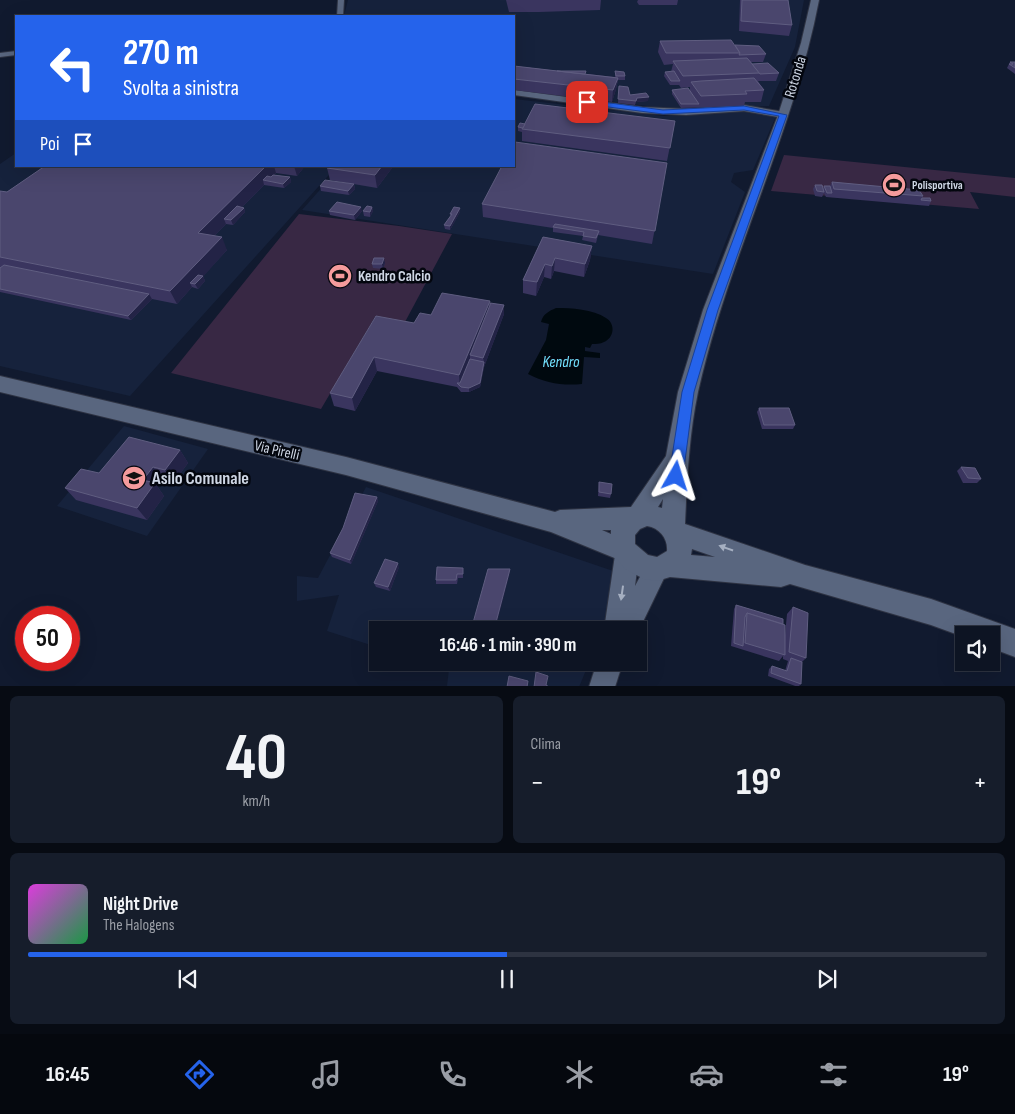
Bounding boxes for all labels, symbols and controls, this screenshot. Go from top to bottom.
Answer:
text: 270 m [123,32,199,75]
icon: left [40,35,105,100]
street label: Rotonda [780,54,811,100]
text: Svolta a sinistra [123,75,239,102]
pin [566,81,608,123]
icon: arrive [573,88,601,116]
icon: arrive [69,130,97,158]
text: Poi [40,133,59,156]
sports icon: Polisportiva [881,172,907,198]
place label: Polisportiva [912,178,963,193]
sports icon: Kendro Calcio [327,263,353,289]
place label: Kendro Calcio [358,267,431,286]
water label: Kendro [542,353,580,372]
street label: Via Pirelli [253,436,301,465]
position arrow [649,449,701,501]
school or university icon: Asilo Comunale [121,465,147,491]
place label: Asilo Comunale [151,468,249,489]
one-way arrow [719,544,734,551]
one-way arrow [618,585,626,601]
speed limit sign: 50 [15,606,80,671]
map controls [955,626,1000,671]
button: sound [955,626,1000,671]
text: 16:46 · 1 min · 390 m [440,634,576,657]
text: 40 [226,720,287,798]
text: Clima [531,735,561,754]
text: 19° [736,760,781,805]
text: − [531,766,544,799]
text: + [973,766,987,799]
text: km/h [242,792,270,811]
text: Night Drive [103,893,178,916]
text: The Halogens [103,916,174,935]
icon: previous [174,965,202,993]
icon: pause [493,965,521,993]
icon: next [813,965,841,993]
icon: directions [182,1057,217,1092]
icon: music [309,1057,344,1092]
icon: phone [435,1057,470,1092]
icon: climate [562,1057,597,1092]
icon: car [689,1057,724,1092]
icon: filters [816,1057,851,1092]
text: 16:45 [46,1061,90,1088]
text: 19° [943,1061,969,1088]

